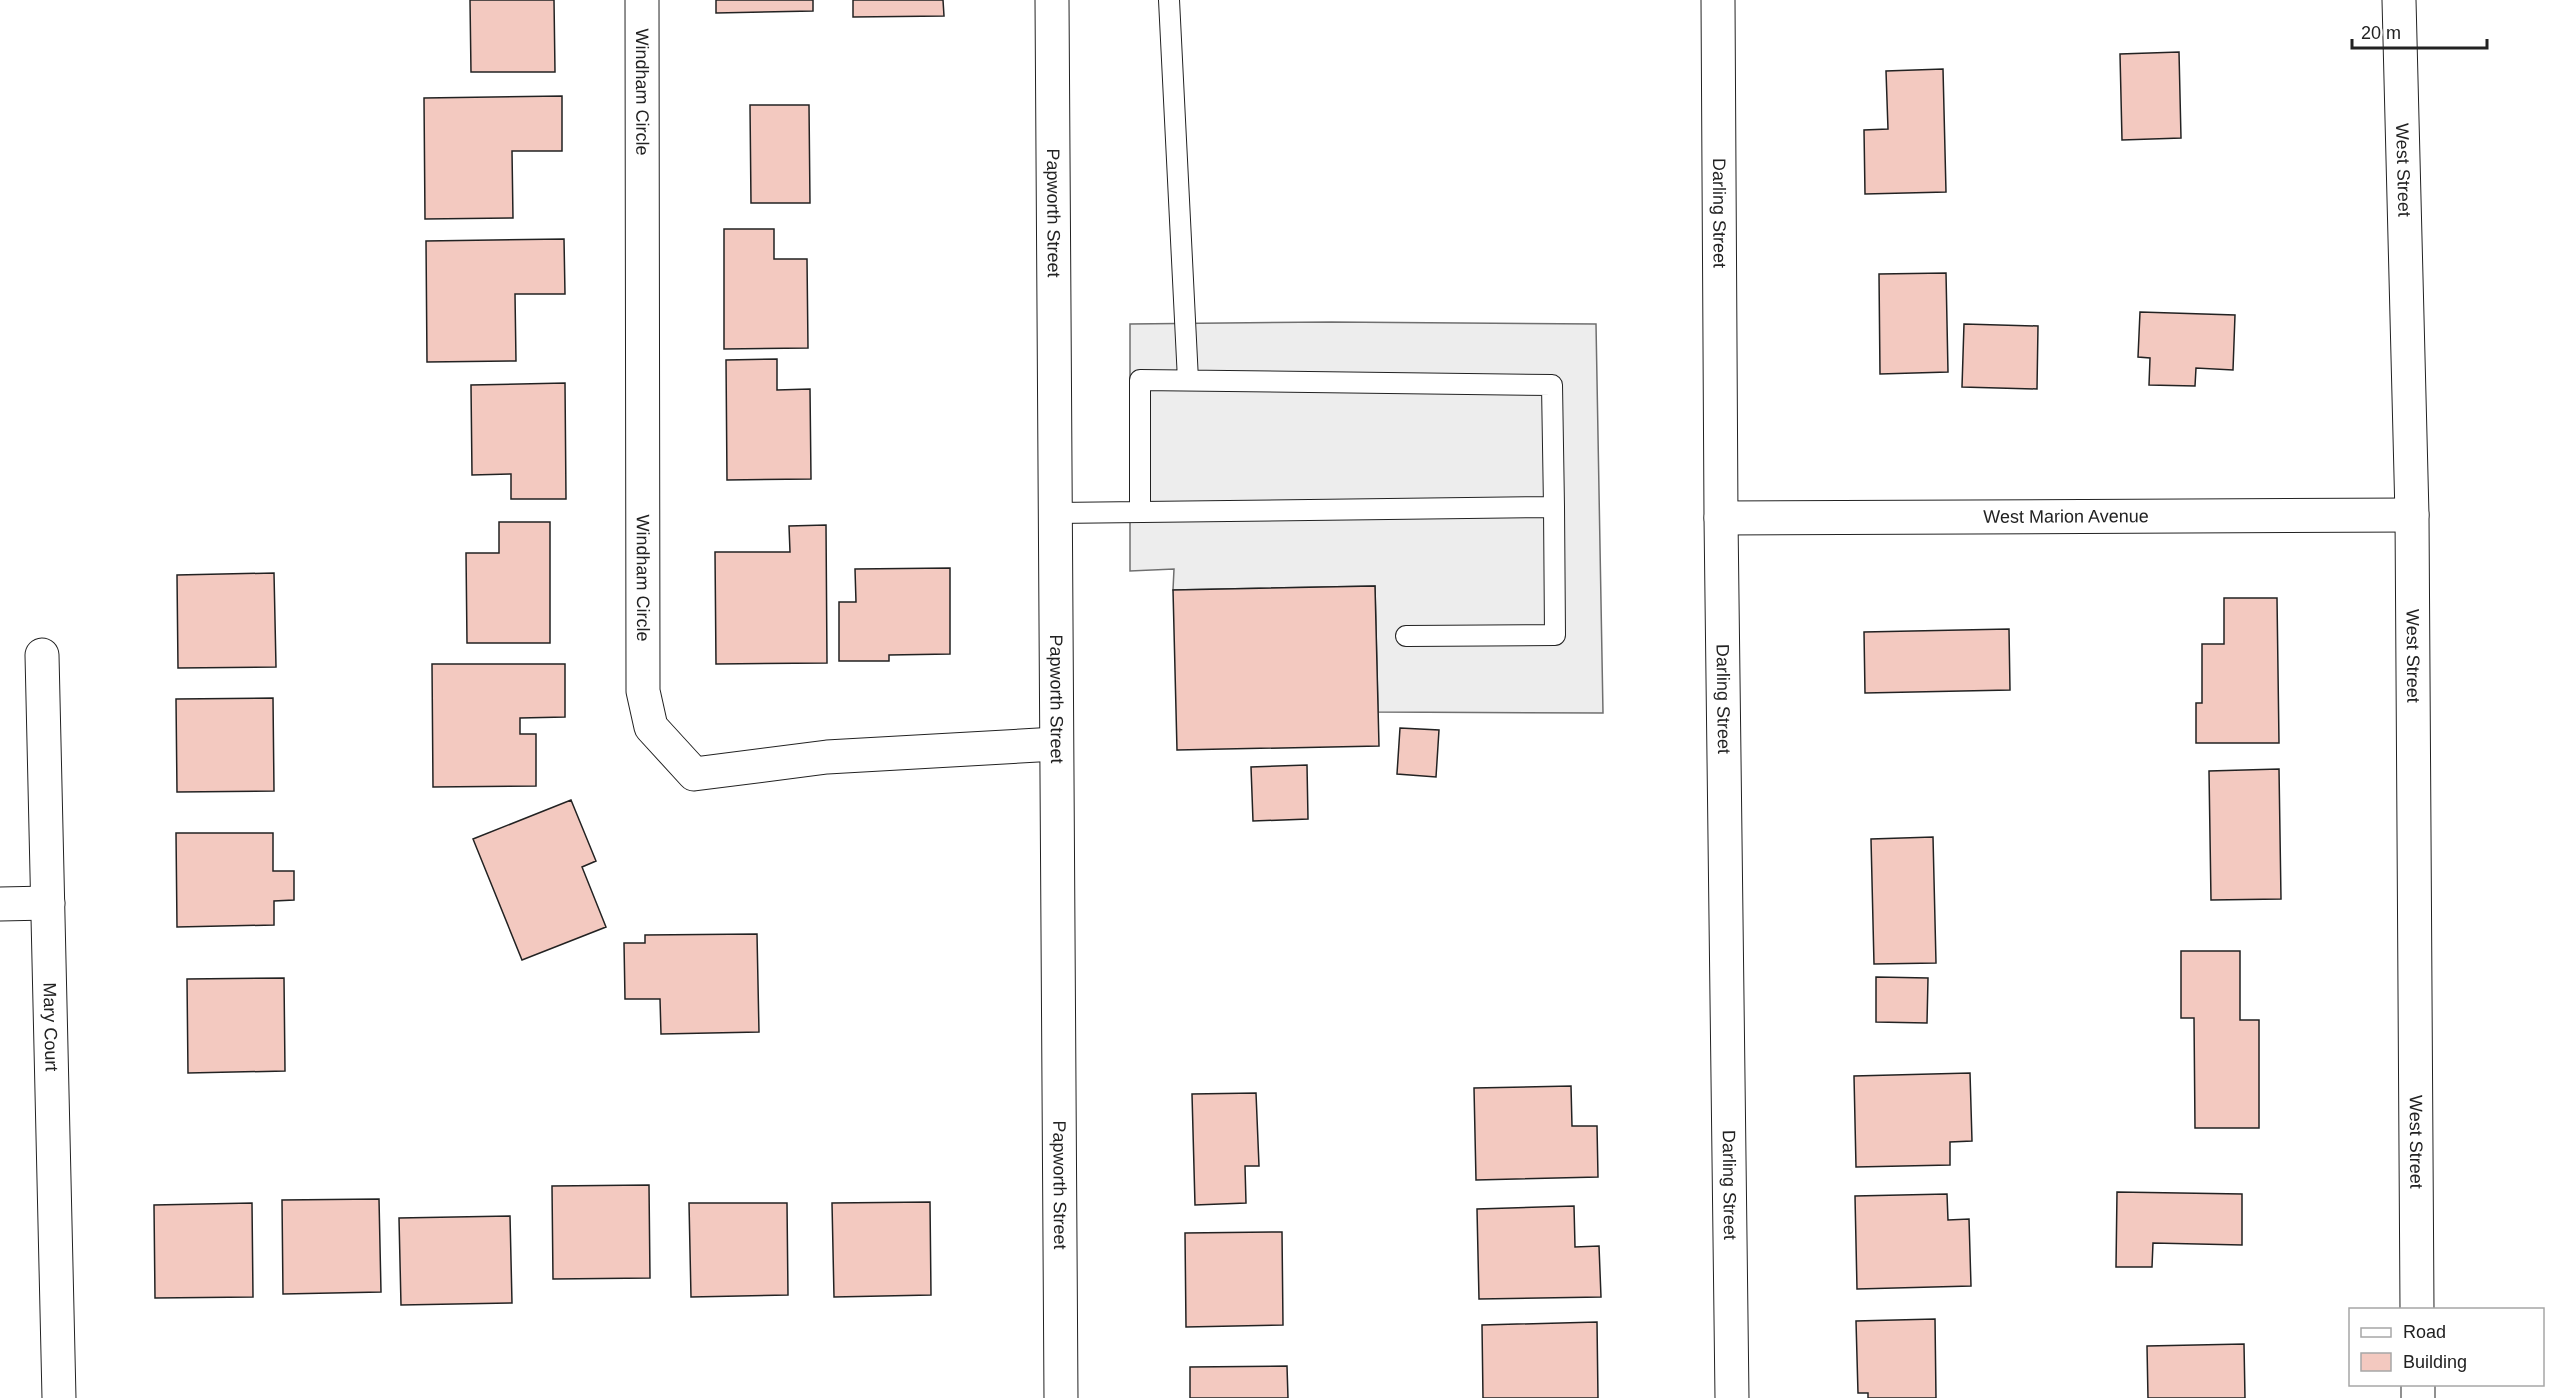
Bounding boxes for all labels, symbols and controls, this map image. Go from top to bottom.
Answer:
scale bar [2352,12,2487,50]
text: 20 m [2361,23,2401,43]
street label: Windham Circle [632,28,652,156]
street label: West Street [2392,123,2414,217]
street label: Papworth Street [1043,148,1064,278]
street label: Darling Street [1709,158,1730,268]
street label: West Marion Avenue [1983,506,2149,527]
street label: Windham Circle [633,514,653,642]
street label: West Street [2403,609,2423,703]
street label: Papworth Street [1046,634,1067,764]
street label: Darling Street [1713,644,1734,754]
street label: Mary Court [39,982,62,1072]
street label: West Street [2406,1095,2426,1189]
street label: Papworth Street [1049,1120,1070,1250]
street label: Darling Street [1719,1130,1740,1240]
legend [2349,1308,2544,1386]
text: Road [2403,1322,2446,1342]
text: Building [2403,1352,2467,1372]

